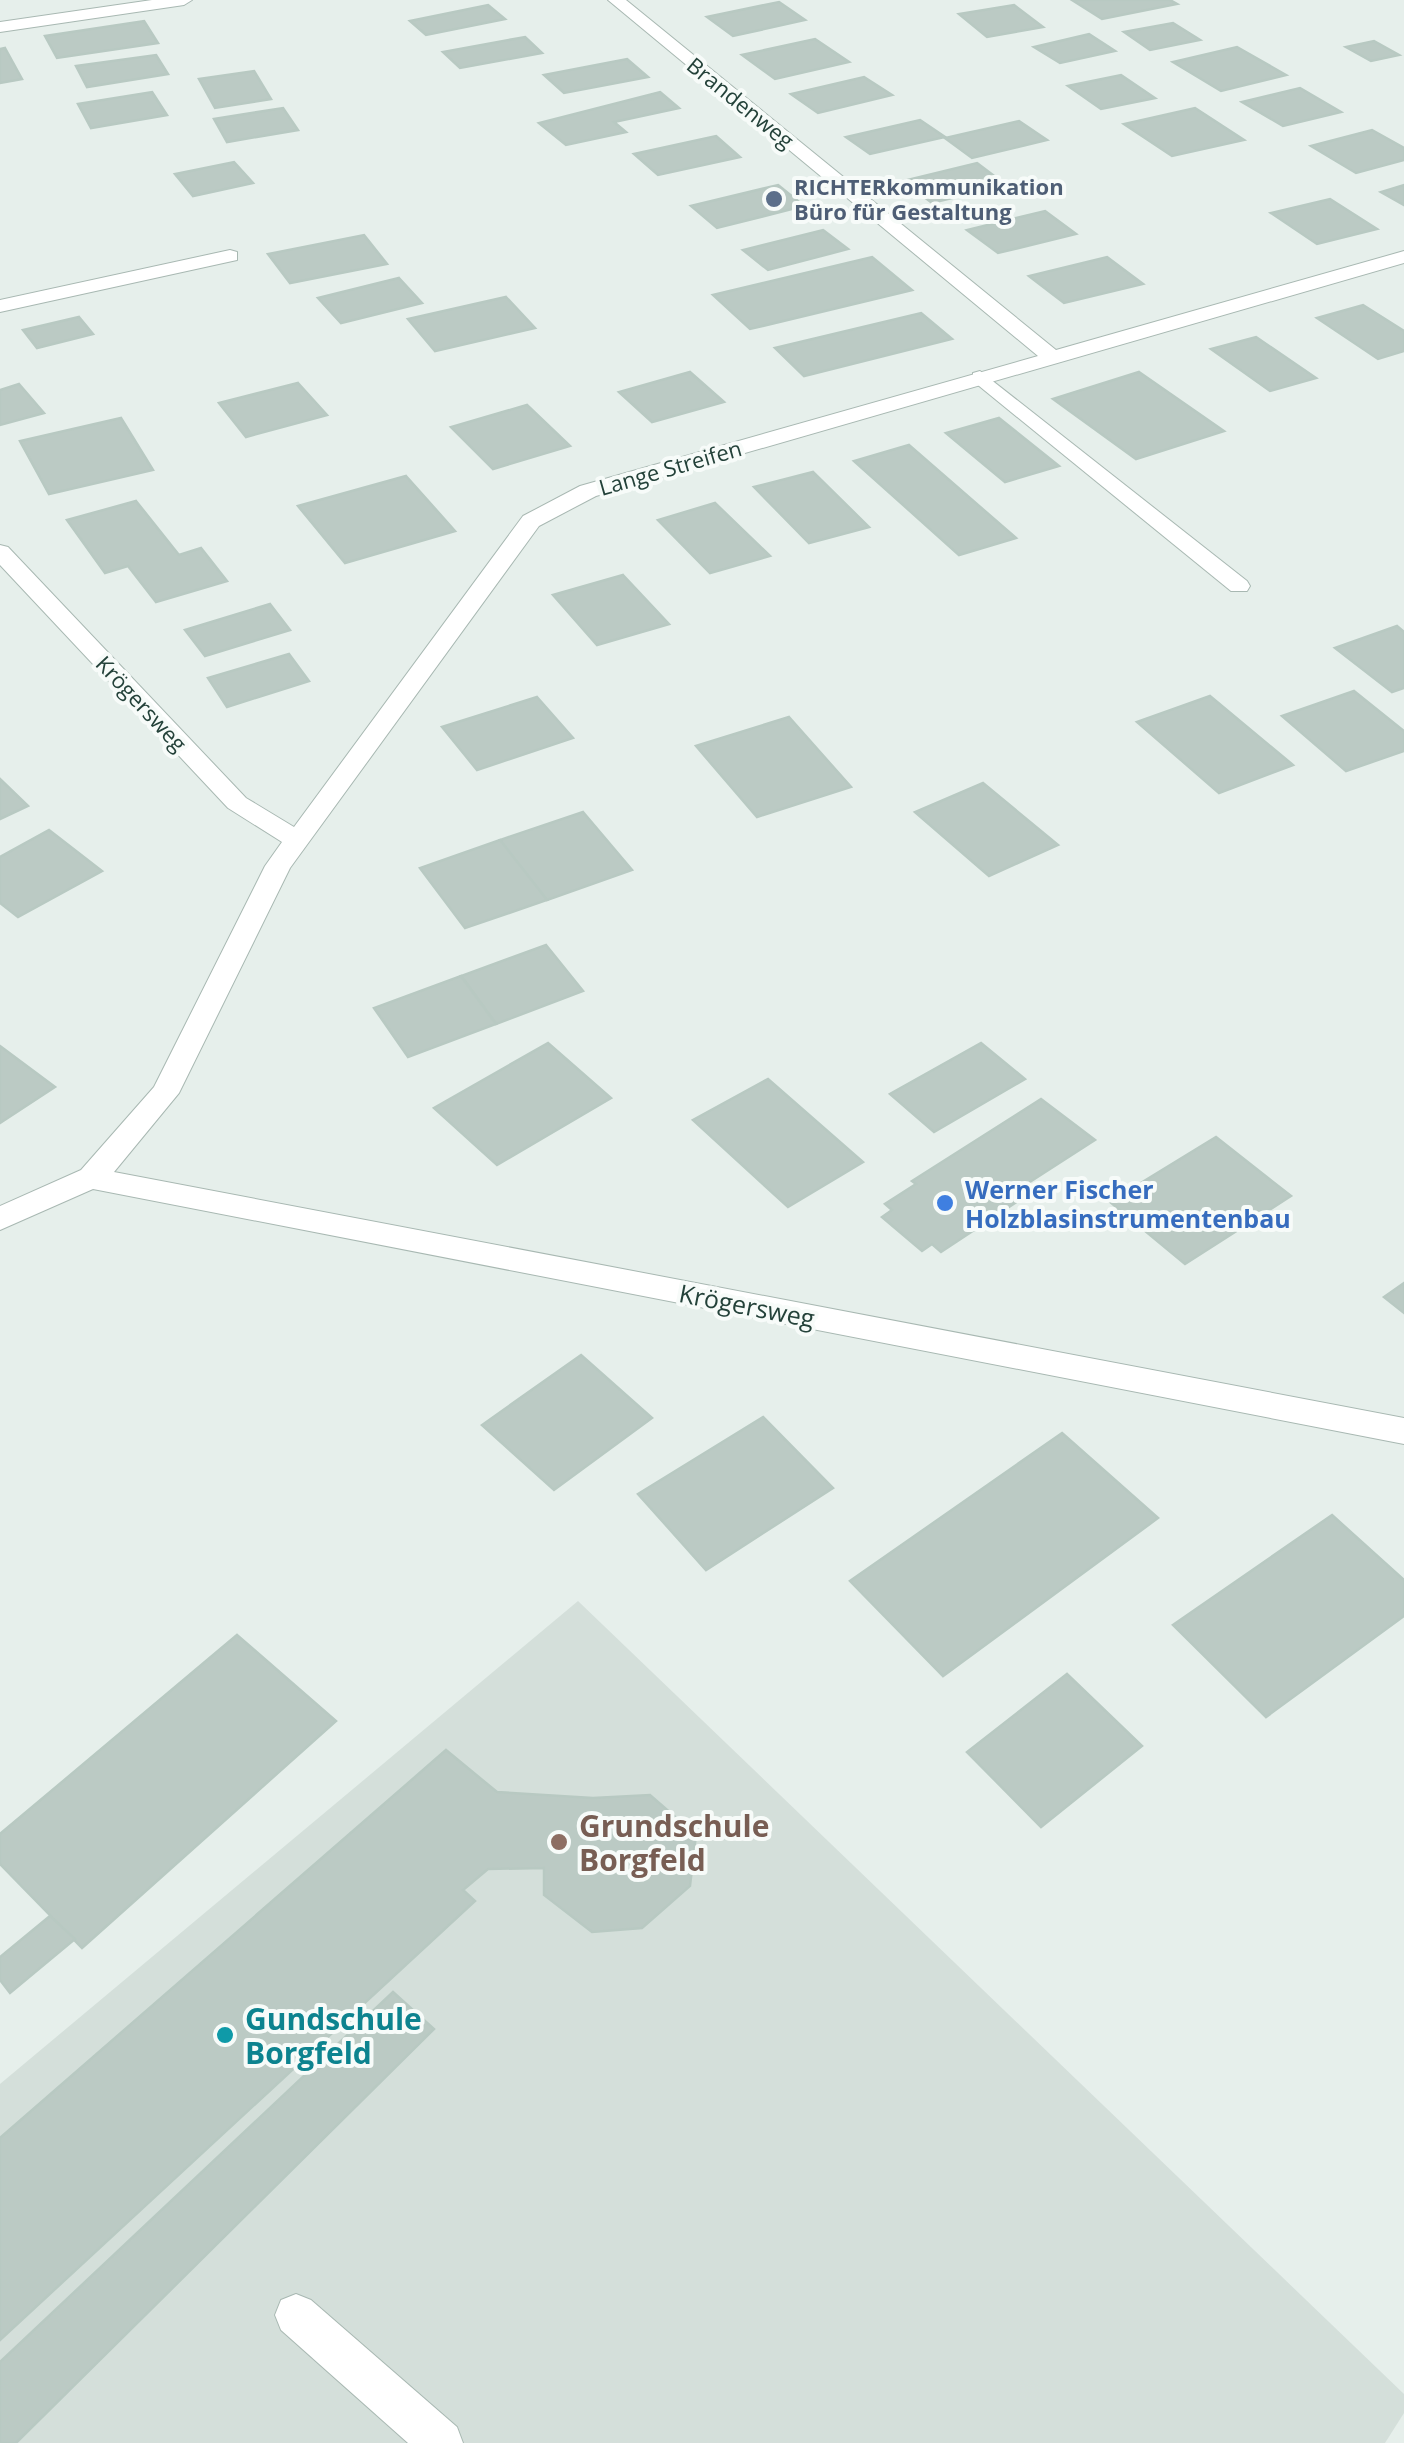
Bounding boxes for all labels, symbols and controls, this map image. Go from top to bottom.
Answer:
street label: Brandenweg [681,50,801,154]
place label: RICHTERkommunikation Büro für Gestaltung [794,171,1064,226]
marker: RICHTERkommunikation Büro für Gestaltung [763,188,785,210]
street label: Lange Streifen [595,432,745,502]
street label: Krögersweg [90,649,194,757]
place label: Werner Fischer Holzblasinstrumentenbau [965,1172,1291,1235]
marker: Werner Fischer Holzblasinstrumentenbau [934,1192,956,1214]
street label: Krögersweg [676,1275,818,1335]
place label: Grundschule Borgfeld [579,1805,769,1880]
marker: Grundschule Borgfeld [548,1831,570,1853]
place label: Gundschule Borgfeld [245,1998,422,2073]
marker: Gundschule Borgfeld [214,2024,236,2046]

